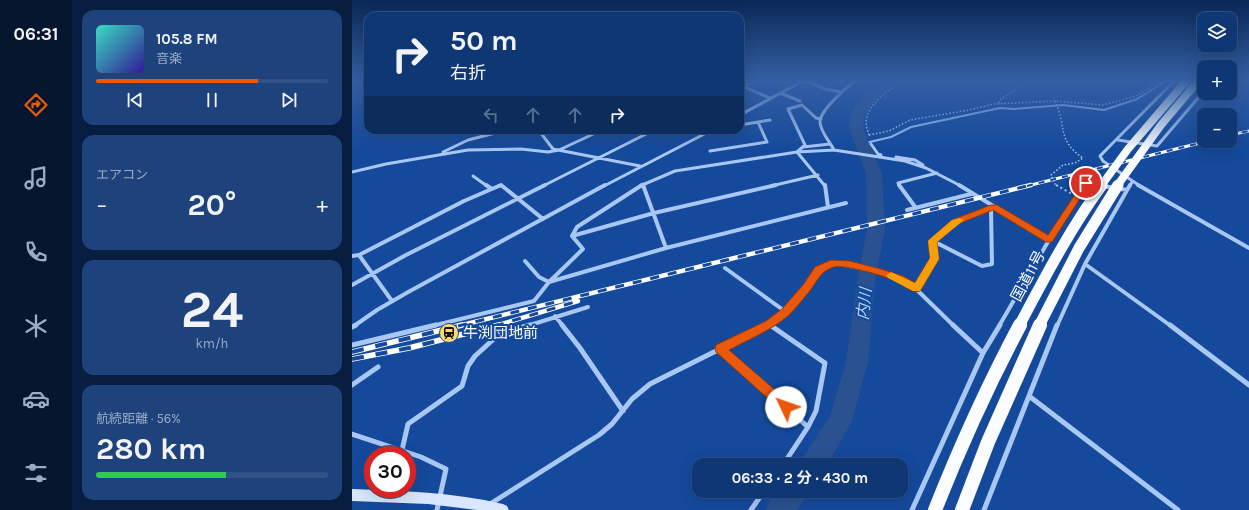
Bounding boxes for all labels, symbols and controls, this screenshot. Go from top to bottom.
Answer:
map controls [1197,12,1237,148]
button: layers [1197,12,1237,52]
text: 06:31 [14,23,58,45]
text: 50 m [450,24,518,57]
icon: right [384,28,436,80]
text: 105.8 FM [156,30,218,48]
text: 音楽 [156,51,182,66]
button: + [1197,60,1237,100]
text: 右折 [450,62,486,84]
icon: previous [124,89,146,111]
icon: pause [201,89,223,111]
icon: next [278,89,300,111]
icon: directions [22,91,50,119]
icon: left [480,104,502,126]
icon: ahead [522,104,544,126]
icon: ahead [564,104,586,126]
icon: right [606,104,628,126]
button: − [1197,108,1237,148]
icon: music [22,164,50,192]
pin [1069,166,1103,200]
text: エアコン [96,167,148,182]
icon: arrive [1075,172,1097,194]
text: 20° [188,187,236,223]
text: − [96,192,108,218]
text: + [316,192,328,218]
icon: phone [22,238,50,266]
street label: 国道11号 [1007,248,1049,304]
text: 24 [181,279,243,340]
water label: 内川 [853,285,875,321]
icon: climate [22,312,50,340]
station icon: 牛渕団地前 [438,322,460,344]
place label: 牛渕団地前 [463,324,538,342]
text: km/h [196,336,228,351]
icon: car [22,385,50,413]
position arrow [765,386,807,428]
text: 航続距離 · 56% [96,411,181,426]
text: 280 km [96,431,206,467]
speed limit sign: 30 [364,446,416,498]
icon: filters [22,459,50,487]
text: 06:33 · 2 分 · 430 m [732,469,868,487]

